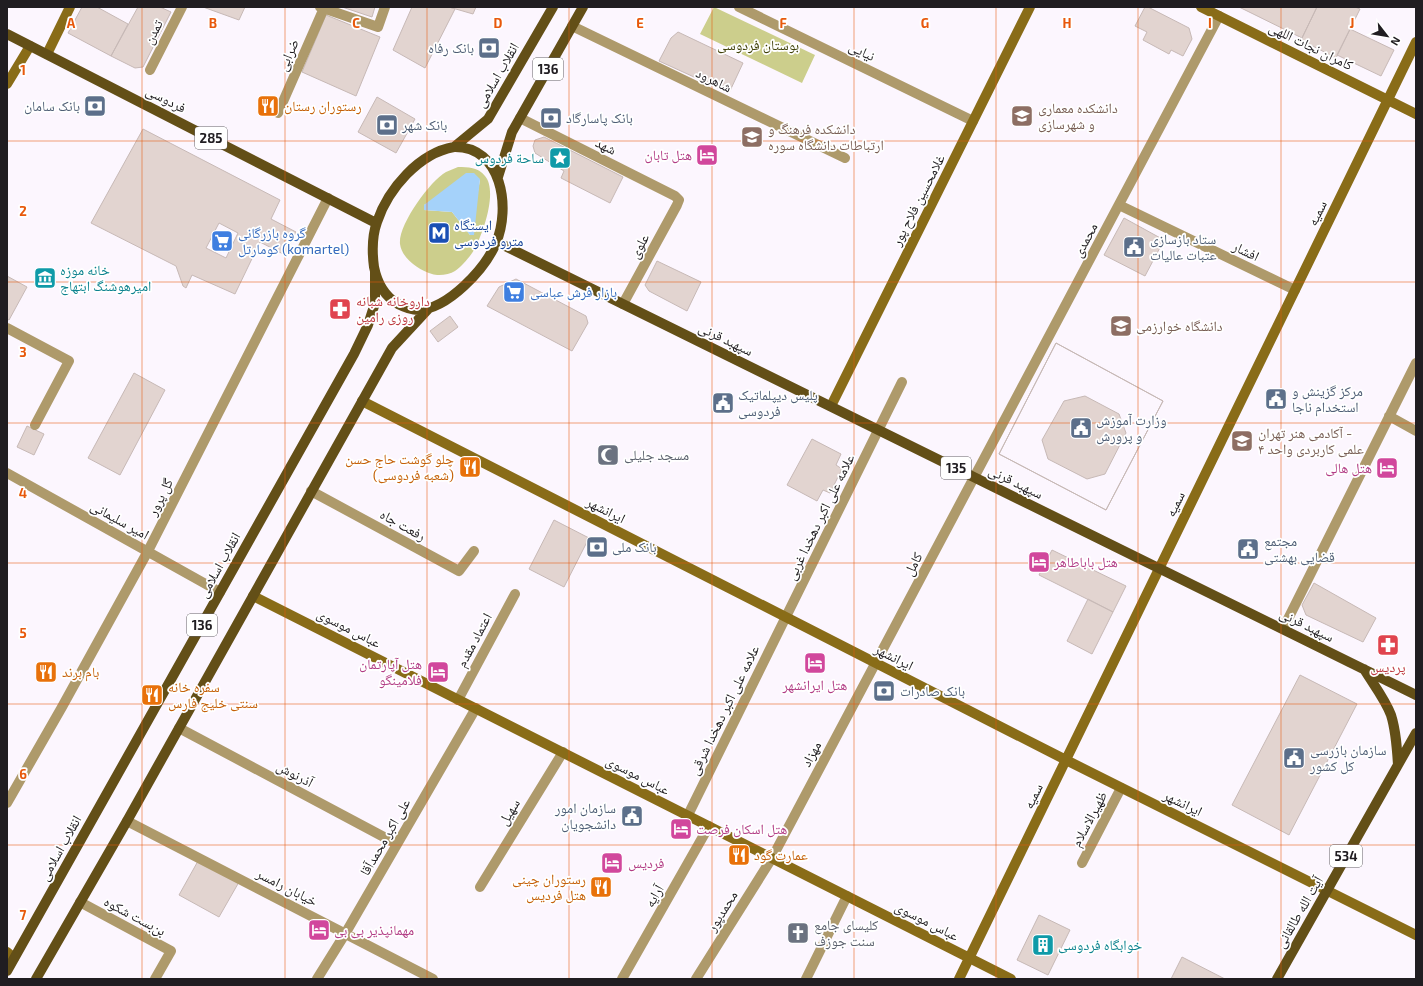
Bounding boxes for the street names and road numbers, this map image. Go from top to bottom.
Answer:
street label: تمدن [139,16,167,47]
street label: کامران نجات اللهی [1266,18,1356,74]
street label: ضرابی [273,36,303,74]
street label: نیایی [846,37,878,65]
street label: انقلاب اسلامی [471,39,523,111]
road number: 136 [533,58,563,80]
street label: شاهرود [693,64,735,96]
street label: فردوسی [143,81,189,117]
road number: 285 [195,127,227,149]
street label: شهد [593,133,620,158]
street label: غلامحسین فلاح‌ پور [887,151,950,250]
street label: سمیه [1303,197,1330,228]
street label: محمدی [1068,220,1102,260]
street label: علوی [625,230,653,262]
street label: افشار [1229,236,1262,265]
street label: سپهبد قرنی [696,318,756,360]
street label: علامه علی اکبر دهخدا غربی [782,451,858,583]
road number: 135 [941,457,971,479]
street label: سپهبد قرنی [986,461,1046,503]
street label: گل پرور [143,475,177,520]
street label: سمیه [1161,488,1188,519]
street label: ایرانشهر [583,492,628,527]
street label: امیر سلیمانی [88,497,152,543]
street label: رفعت جاه [377,505,429,545]
street label: انقلاب اسلامی [194,529,244,601]
street label: کامل [899,549,927,579]
street label: عباس موسوی [314,604,384,652]
street label: سپهبد قرنی [1277,604,1337,646]
street label: اعتماد مقدم [452,610,497,671]
road number: 136 [187,614,217,636]
street label: ایرانشهر [871,639,916,674]
street label: علامه علی اکبر دهخدا شرقی [685,642,763,778]
street label: مهزاد [797,738,825,770]
street label: عباس موسوی [603,751,673,799]
street label: آذرنوش [274,757,317,791]
street label: سمیه [1019,780,1046,811]
street label: ایرانشهر [1160,785,1205,820]
street label: ظهیرالاسلام [1067,788,1112,850]
street label: علی اکبر محمدآقا [356,795,414,879]
street label: سهیل [494,795,524,829]
street label: انقلاب اسلامی [35,812,85,884]
road number: 534 [1330,845,1362,867]
street label: خیابان رامسر [253,863,321,910]
street label: آیت الله طالقانی [1271,872,1327,951]
street label: آرایه [640,881,668,911]
street label: محمدپور [702,887,742,936]
street label: بن‌بست شکوه [101,892,169,940]
street label: عباس موسوی [892,897,962,945]

